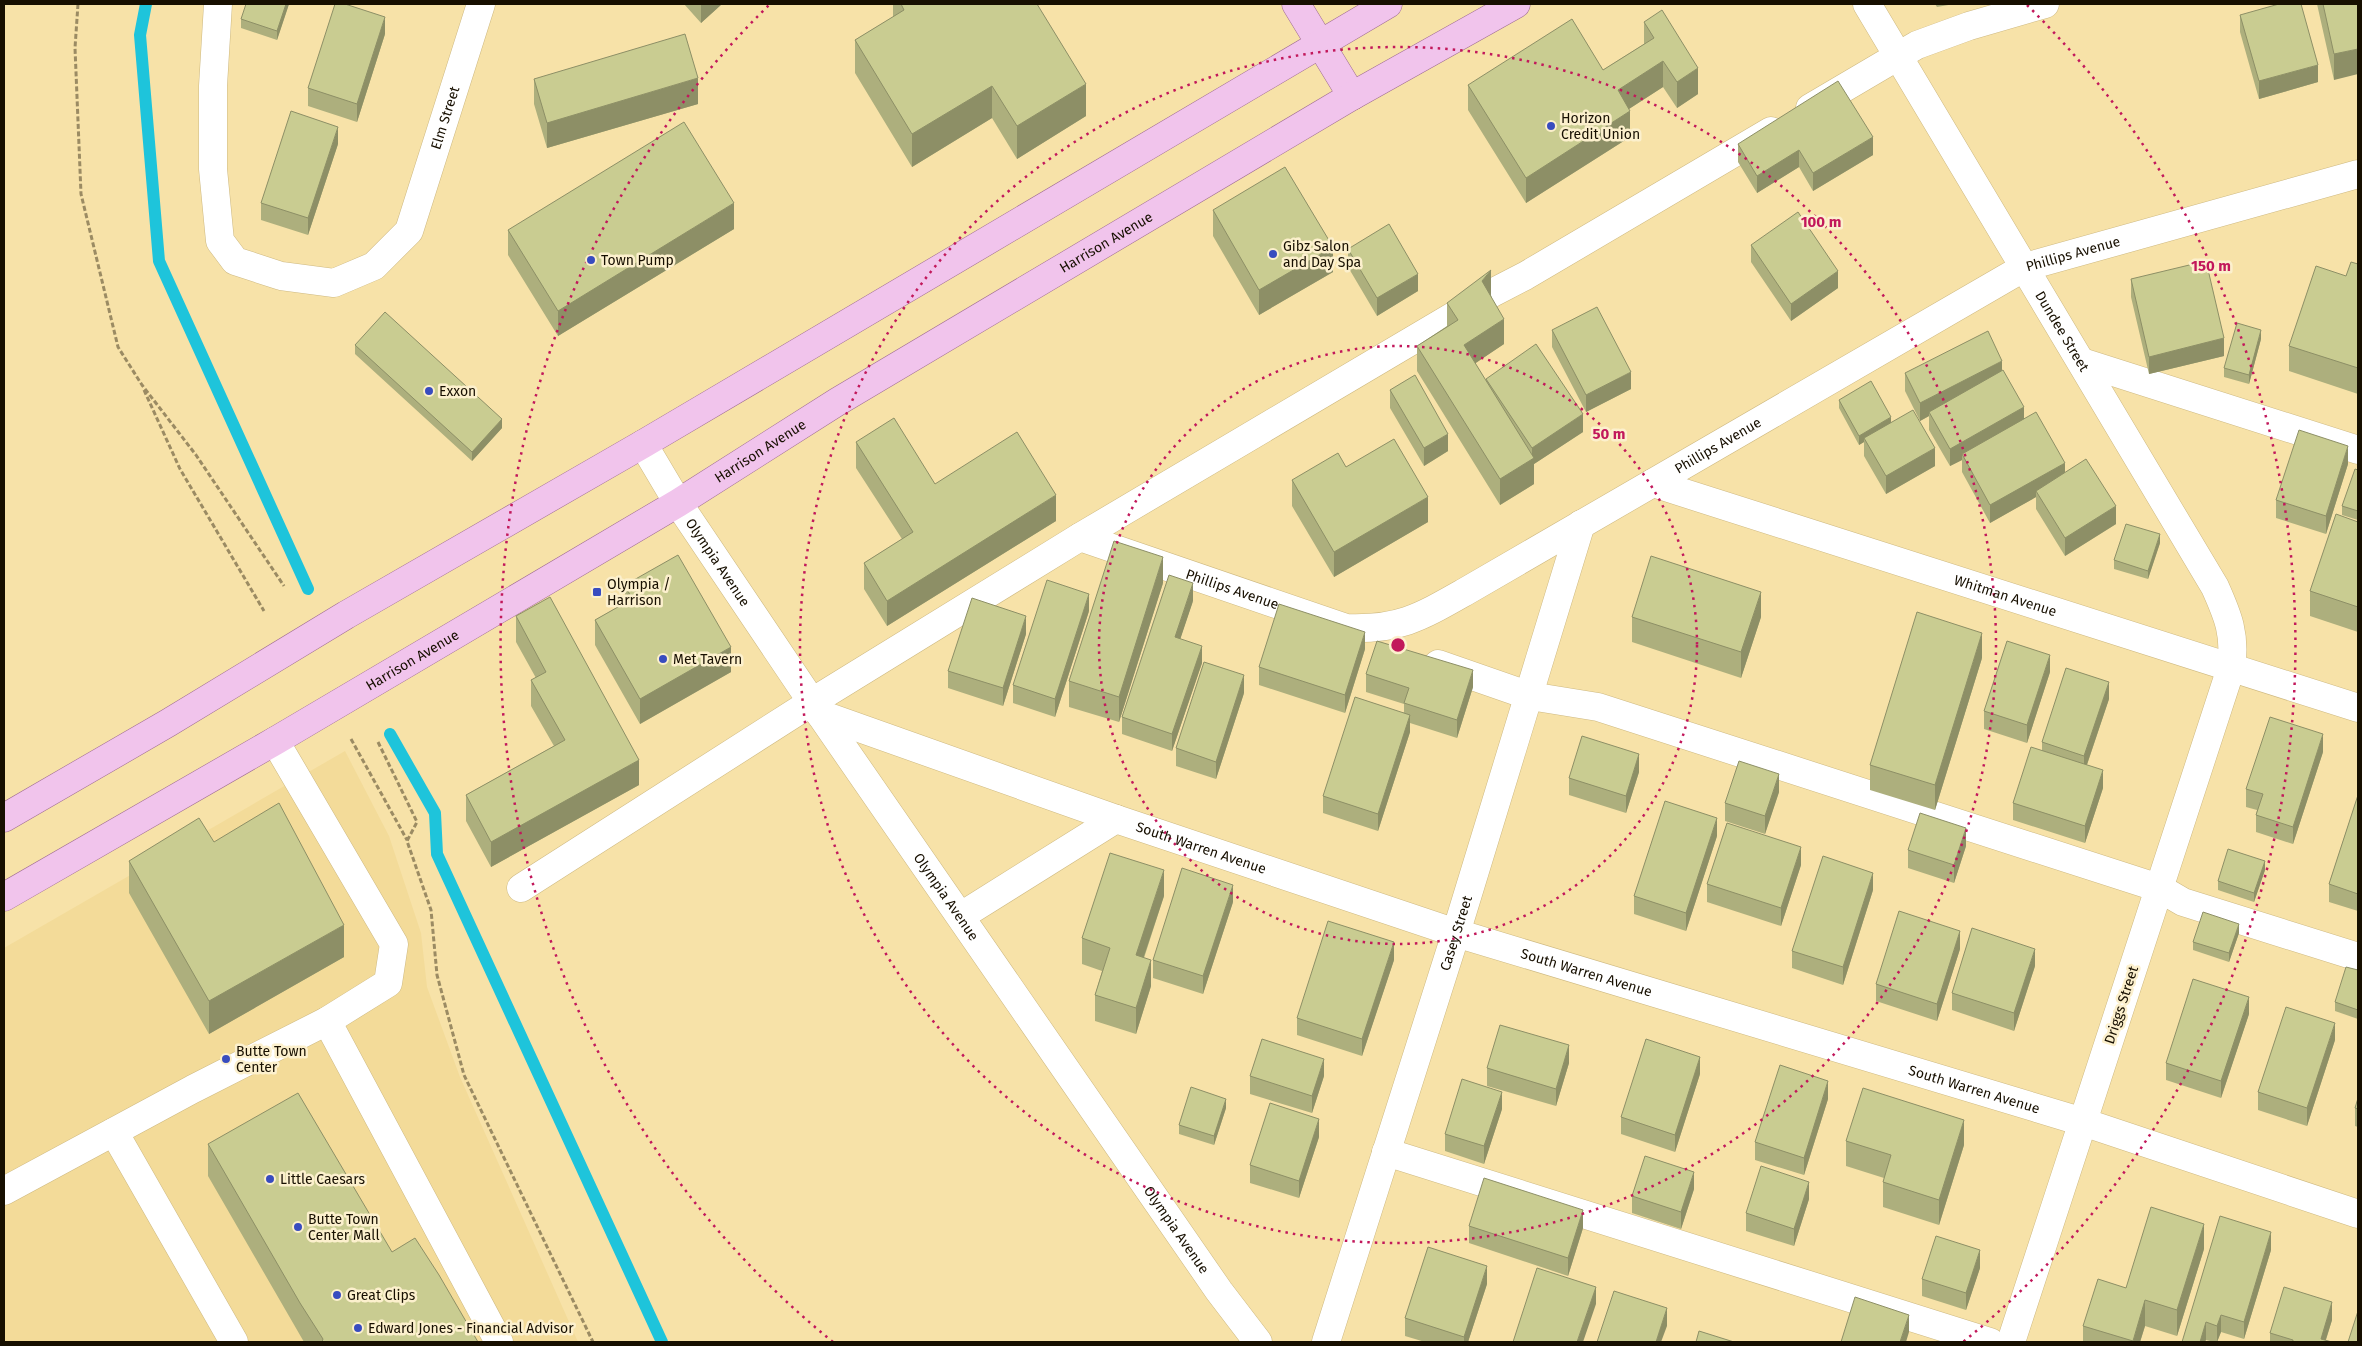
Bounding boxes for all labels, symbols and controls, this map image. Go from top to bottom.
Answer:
street label: Elm Street [427,83,464,152]
place label: Horizon Credit Union [1561,110,1640,143]
marker: Horizon Credit Union [1545,120,1557,132]
street label: Harrison Avenue [1057,208,1156,277]
text: 100 m [1801,213,1841,231]
street label: Phillips Avenue [2024,233,2122,275]
place label: Gibz Salon and Day Spa [1283,238,1361,271]
marker: Gibz Salon and Day Spa [1267,248,1279,260]
place label: Town Pump [601,252,674,269]
marker: Town Pump [585,254,597,266]
text: 150 m [2191,257,2231,275]
street label: Dundee Street [2031,288,2093,376]
place label: Exxon [439,383,476,400]
marker: Exxon [423,385,435,397]
street label: Phillips Avenue [1672,414,1764,477]
street label: Harrison Avenue [711,416,809,487]
text: 50 m [1592,425,1626,443]
street label: Olympia Avenue [682,515,753,610]
street label: Phillips Avenue [1183,566,1281,613]
street label: Whitman Avenue [1952,572,2059,620]
place label: Olympia / Harrison [607,576,670,609]
marker: Olympia / Harrison [591,586,603,598]
street label: Harrison Avenue [363,626,462,694]
centre of rings [1389,636,1407,654]
place label: Met Tavern [673,651,742,668]
marker: Met Tavern [657,653,669,665]
street label: South Warren Avenue [1134,818,1268,878]
street label: Olympia Avenue [910,850,982,944]
street label: Casey Street [1437,893,1476,973]
street label: South Warren Avenue [1519,945,1654,1001]
street label: Driggs Street [2101,963,2142,1046]
place label: Butte Town Center [236,1043,307,1076]
marker: Butte Town Center [220,1053,232,1065]
street label: South Warren Avenue [1906,1062,2042,1118]
place label: Little Caesars [280,1171,365,1188]
marker: Little Caesars [264,1173,276,1185]
street label: Olympia Avenue [1140,1183,1212,1277]
place label: Butte Town Center Mall [308,1211,380,1244]
marker: Butte Town Center Mall [292,1221,304,1233]
place label: Great Clips [347,1287,416,1304]
marker: Great Clips [331,1289,343,1301]
place label: Edward Jones - Financial Advisor [368,1320,574,1337]
marker: Edward Jones - Financial Advisor [352,1322,364,1334]

